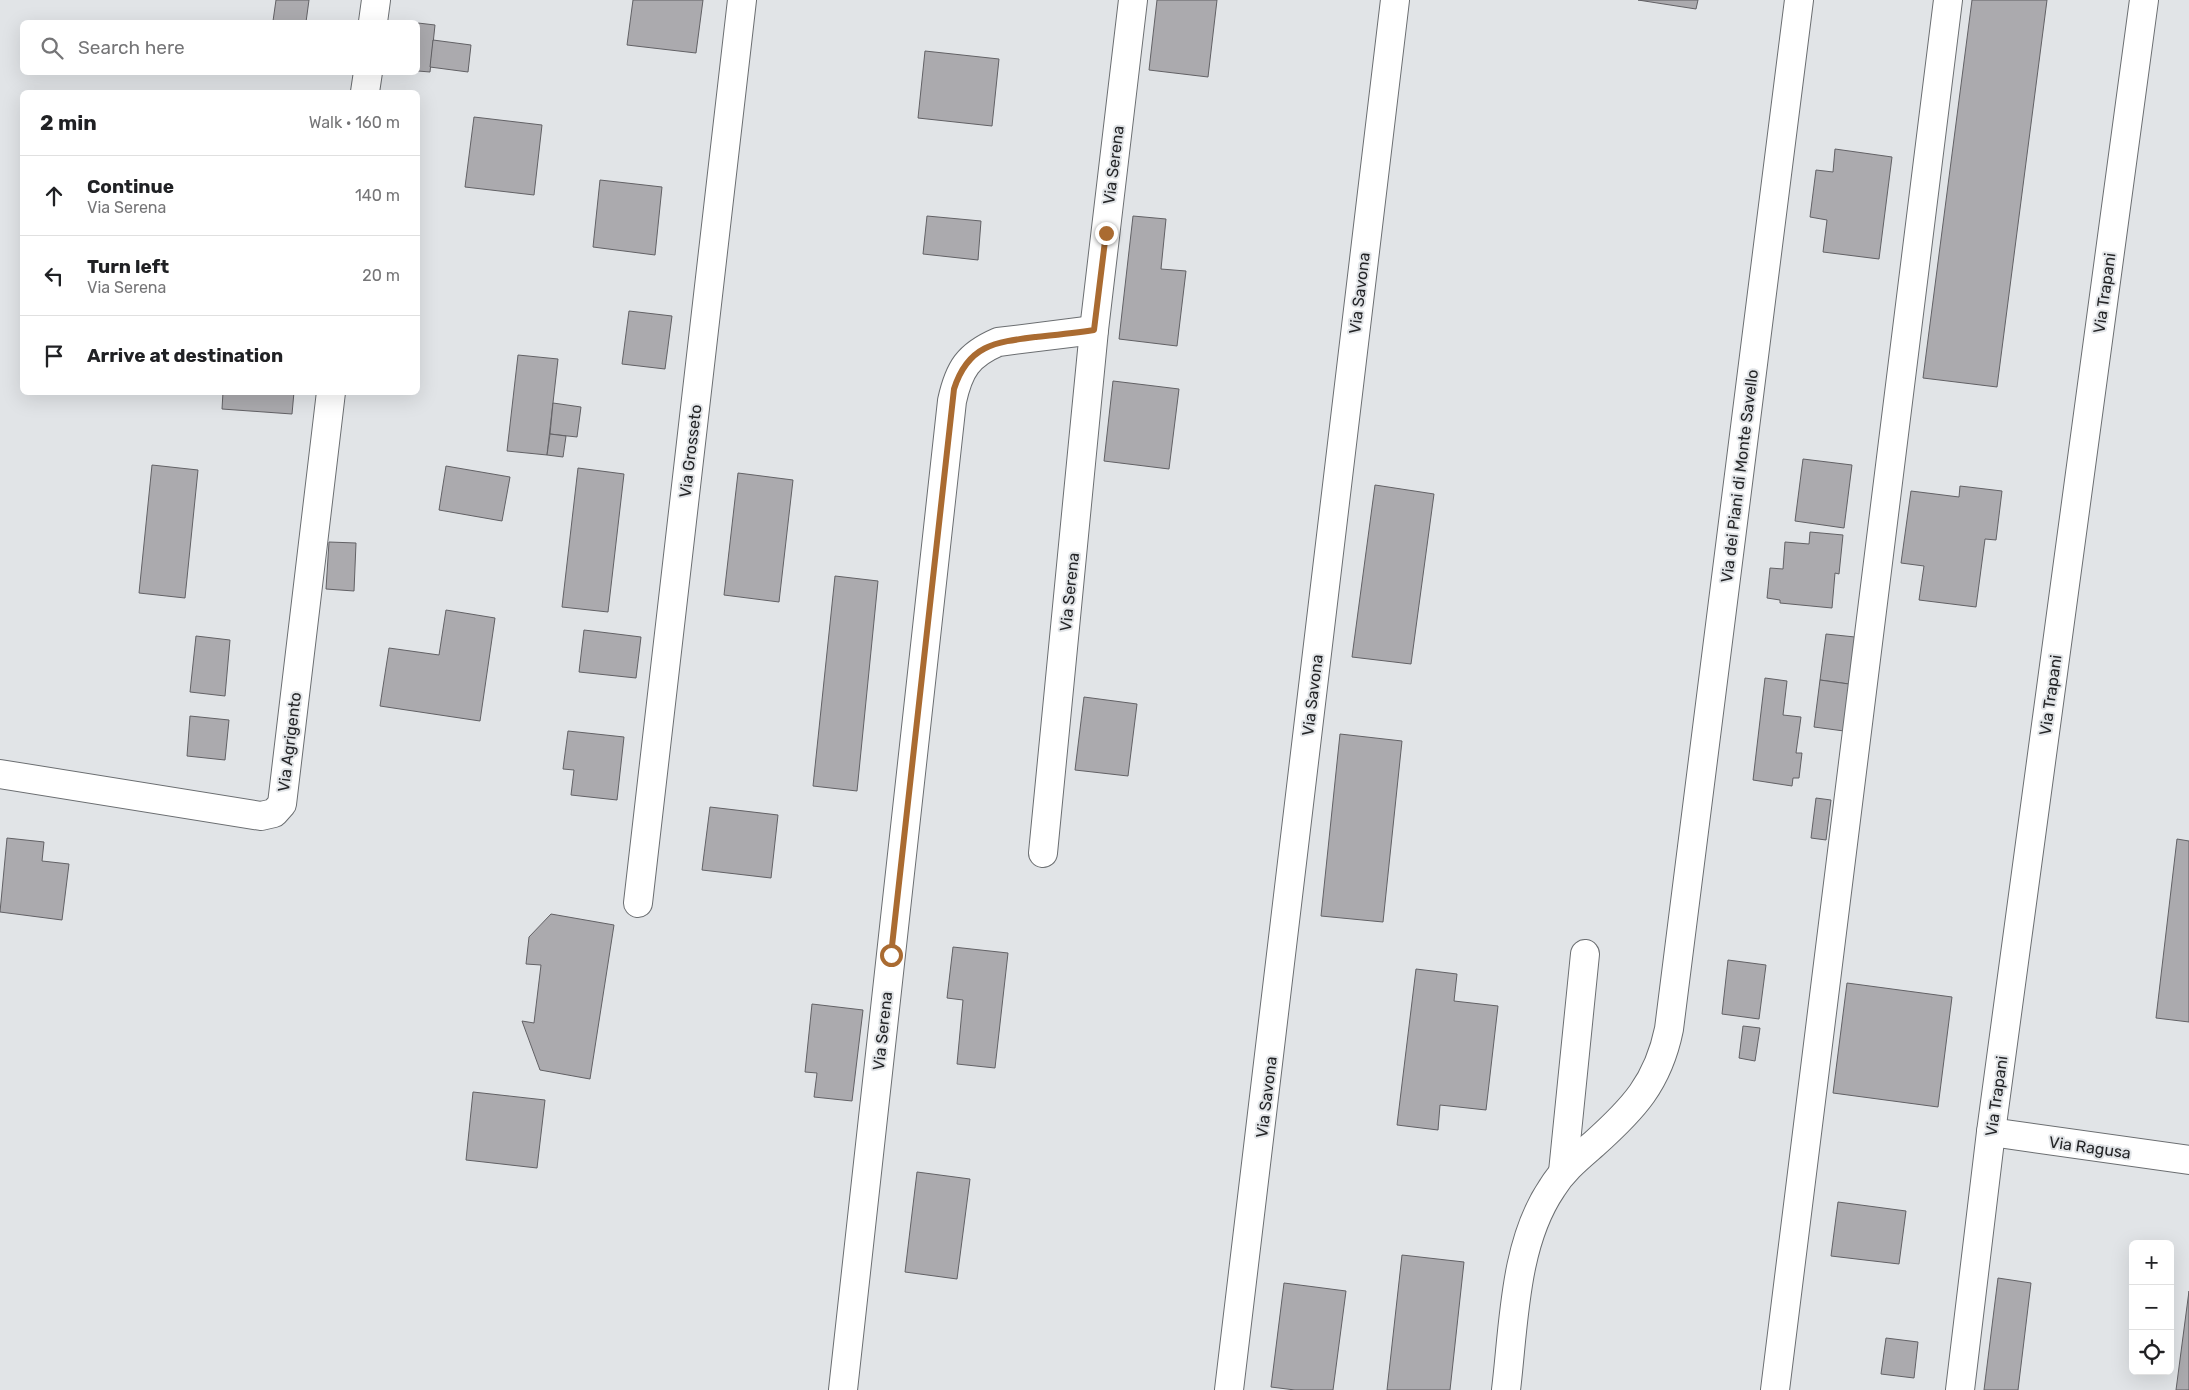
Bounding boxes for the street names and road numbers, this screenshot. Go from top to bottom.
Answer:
street label: Via Serena [1099,125,1128,206]
street label: Via Savona [1345,251,1374,335]
street label: Via Trapani [2089,251,2120,335]
street label: Via dei Piani di Monte Savello [1717,368,1762,584]
street label: Via Grosseto [675,403,706,499]
street label: Via Serena [1056,552,1083,633]
street label: Via Savona [1298,653,1327,737]
street label: Via Trapani [2035,653,2066,737]
street label: Via Agrigento [274,691,305,793]
street label: Via Serena [869,991,896,1072]
street label: Via Trapani [1981,1054,2012,1138]
street label: Via Savona [1252,1055,1281,1139]
street label: Via Ragusa [2048,1132,2132,1163]

